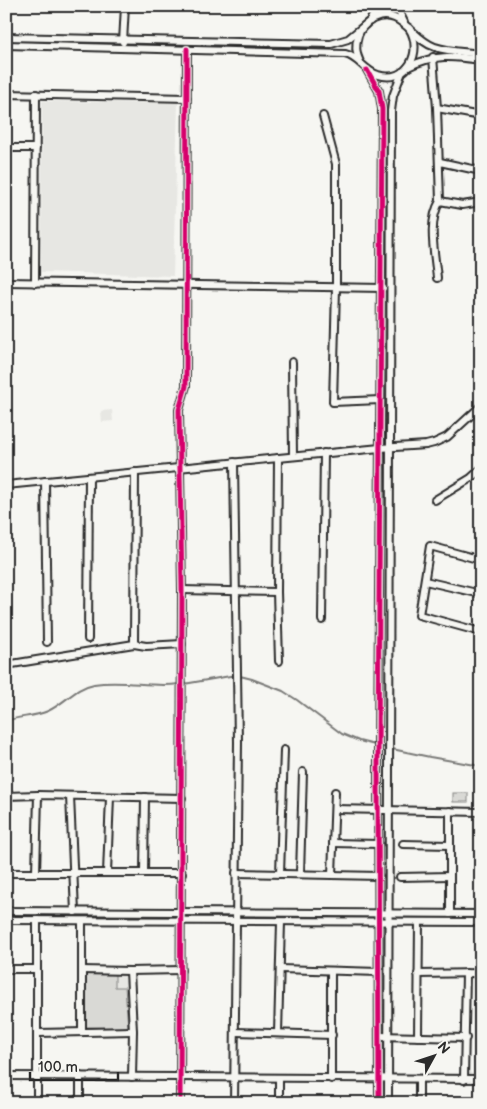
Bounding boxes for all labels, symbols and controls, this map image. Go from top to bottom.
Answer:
north arrow [410,1032,460,1082]
text: N [434,1038,453,1057]
scale bar [30,1049,118,1081]
text: 100 m [38,1058,78,1077]

